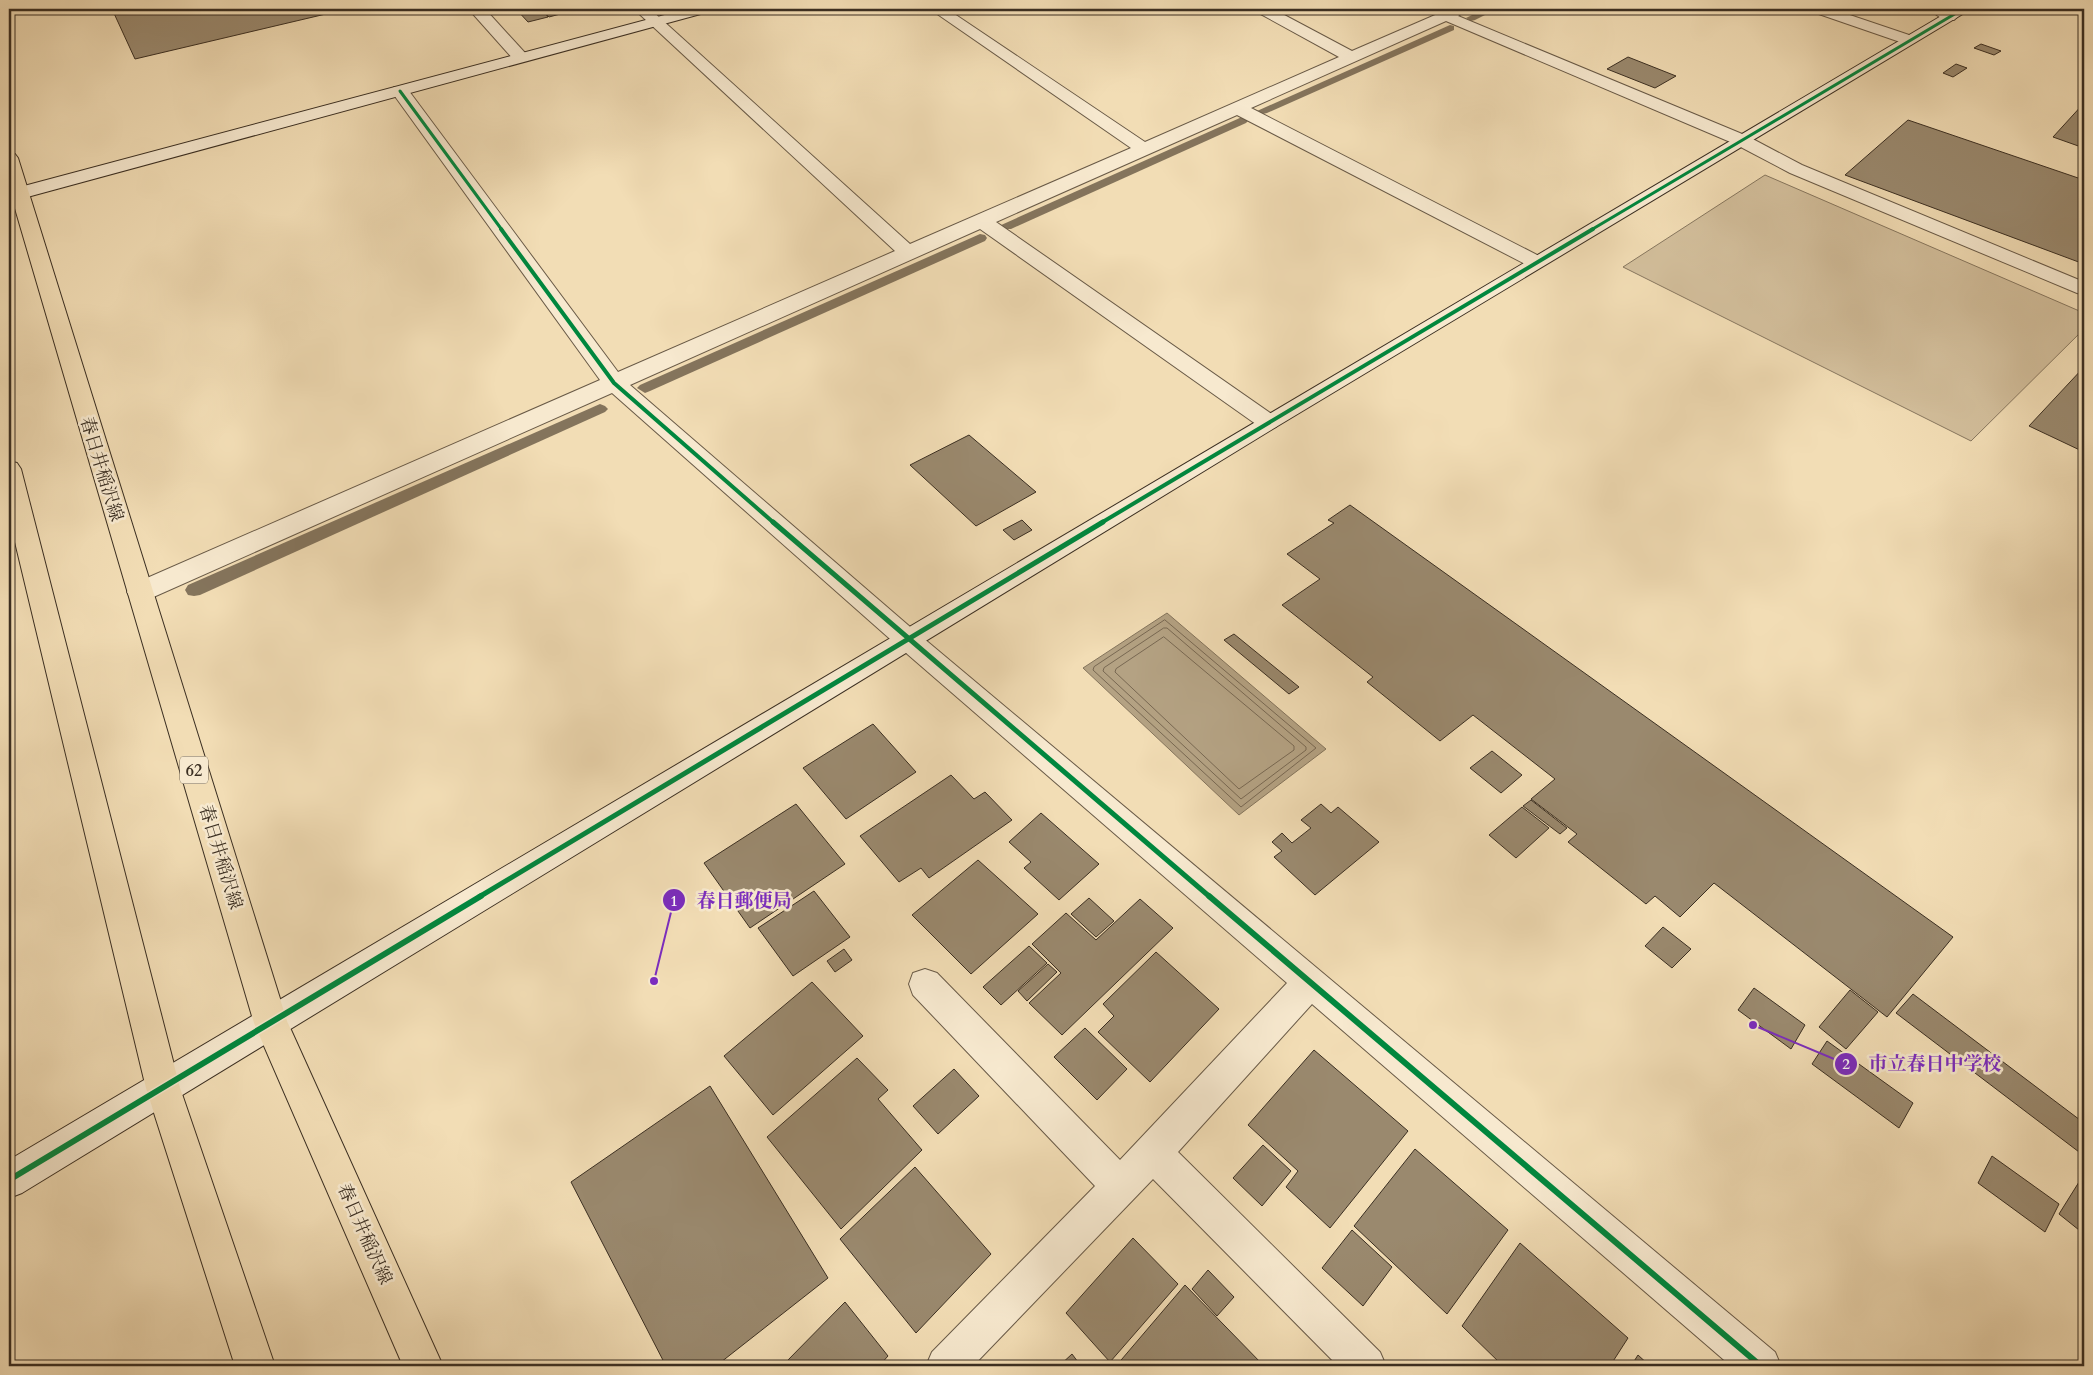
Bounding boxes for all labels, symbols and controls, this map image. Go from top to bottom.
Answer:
street label: 春日井稲沢線 [74,414,129,524]
road number: 62 [180,756,208,784]
street label: 春日井稲沢線 [193,802,248,912]
callout: 春日郵便局 [661,883,801,917]
text: 春日郵便局 [696,888,792,914]
text: 1 [670,891,678,911]
callout: 市立春日中学校 [1834,1047,2012,1081]
text: 市立春日中学校 [1868,1051,2002,1077]
text: 2 [1842,1054,1850,1074]
street label: 春日井稲沢線 [331,1180,398,1289]

